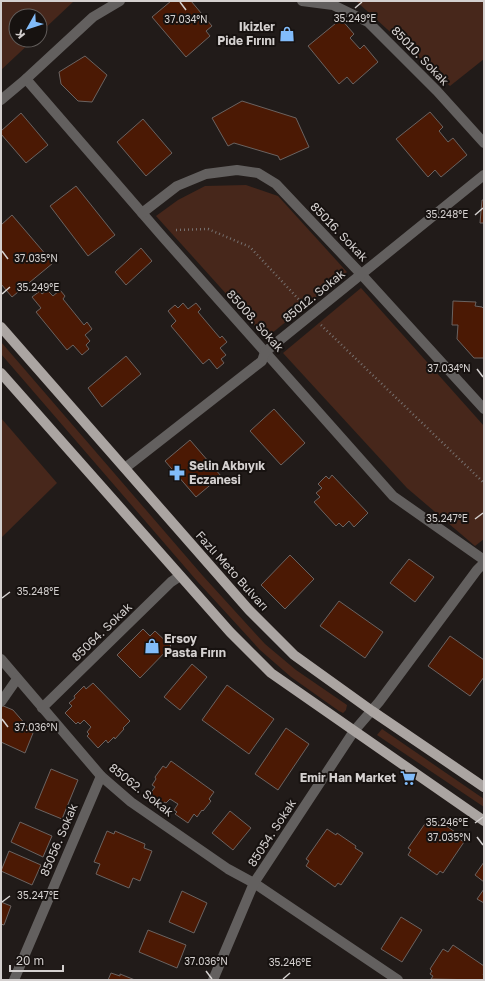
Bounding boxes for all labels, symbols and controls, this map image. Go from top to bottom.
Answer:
north arrow [8,8,48,48]
text: 35.249°E [334,12,376,24]
text: 37.034°N [164,13,208,25]
place label: Ikizler Pide Fırını [217,19,275,48]
street label: 85010. Sokak [388,23,453,89]
shop icon: Ikizler Pide Fırını [278,25,296,43]
text: K [12,27,27,42]
street label: 85016. Sokak [307,199,371,265]
text: 35.248°E [426,208,468,220]
text: 37.035°N [14,252,58,264]
street label: 85012. Sokak [279,266,348,325]
text: 35.249°E [17,281,59,293]
street label: 85008. Sokak [224,287,287,355]
text: 37.034°N [427,362,471,374]
place label: Selin Akbıyık Eczanesi [189,458,265,487]
pharmacy icon: Selin Akbıyık Eczanesi [168,464,186,482]
text: 35.247°E [426,512,468,524]
street label: Fazlı Meto Bulvarı [193,528,272,614]
text: 35.248°E [17,585,59,597]
street label: 85064. Sokak [68,599,135,664]
place label: Ersoy Pasta Fırın [164,631,226,660]
shop icon: Ersoy Pasta Fırın [143,637,161,655]
text: 37.036°N [14,721,58,733]
street label: 85062. Sokak [106,760,177,820]
supermarket icon: Emir Han Market [399,769,417,787]
place label: Emir Han Market [300,770,396,785]
street label: 85054. Sokak [244,796,299,869]
street label: 85056. Sokak [36,801,81,878]
text: 35.246°E [426,816,468,828]
text: 37.035°N [427,831,471,843]
text: 35.247°E [17,889,59,901]
scale bar [10,947,63,973]
text: 20 m [16,953,44,968]
text: 37.036°N [184,955,228,967]
text: 35.246°E [269,956,311,968]

